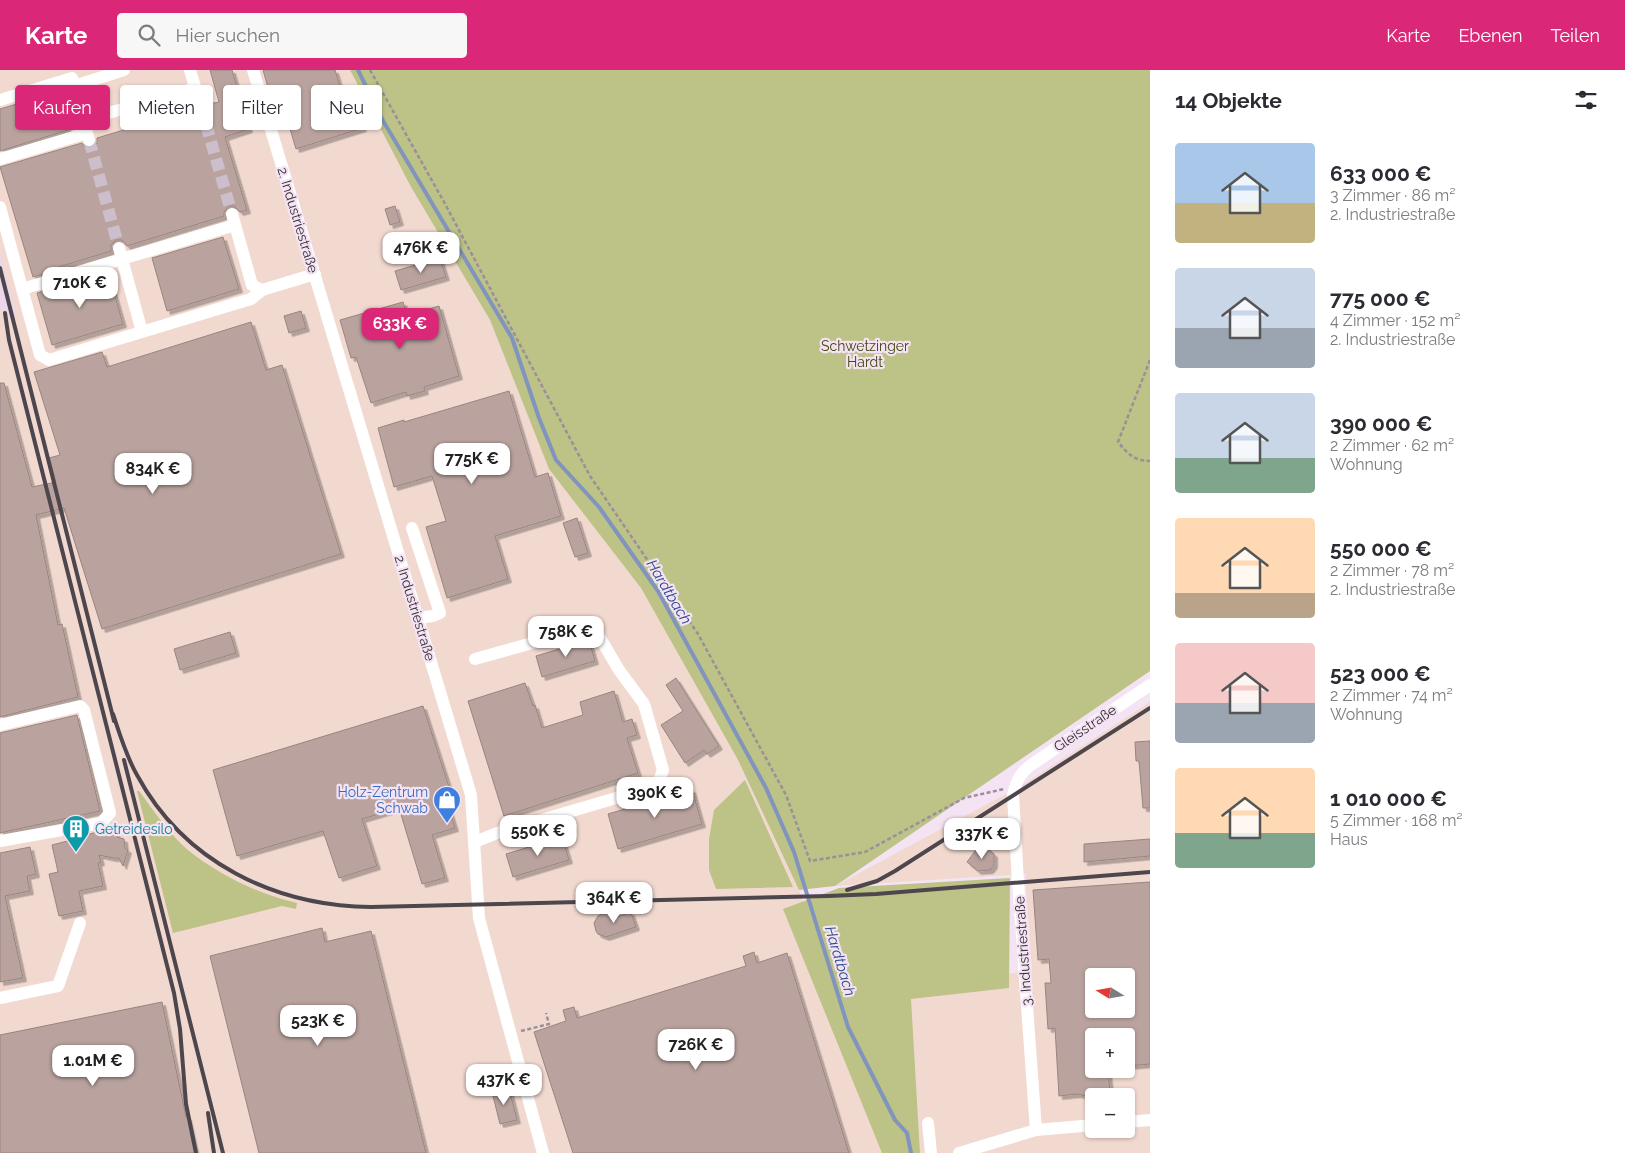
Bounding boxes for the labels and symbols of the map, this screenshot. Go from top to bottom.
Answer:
street label: 2. Industriestraße [274,165,322,275]
pin: 476K € [380,232,462,274]
pin: 710K € [39,266,121,309]
pin: 633K € [359,308,441,350]
park label: Schwetzinger Hardt [821,338,909,370]
pin: 775K € [431,442,513,485]
pin: 834K € [112,452,194,495]
street label: 2. Industriestraße [391,553,439,663]
water label: Hardtbach [643,556,695,628]
pin: 758K € [525,616,607,658]
street label: Gleisstraße [1051,701,1119,755]
pin: 390K € [614,776,696,819]
place label: Holz-Zentrum Schwab [337,784,428,816]
shop icon: Holz-Zentrum Schwab [432,785,462,824]
building icon: Getreidesilo [61,814,91,853]
pin: 550K € [497,814,579,857]
pin: 337K € [941,818,1023,860]
place label: Getreidesilo [95,821,173,837]
pin: 364K € [573,882,655,924]
street label: 3. Industriestraße [1011,896,1035,1006]
water label: Hardtbach [821,924,859,998]
north arrow [1085,968,1135,1018]
pin: 523K € [277,1004,359,1047]
pin: 726K € [655,1028,737,1071]
pin: 1.01M € [47,1044,139,1087]
pin: 437K € [463,1064,545,1106]

